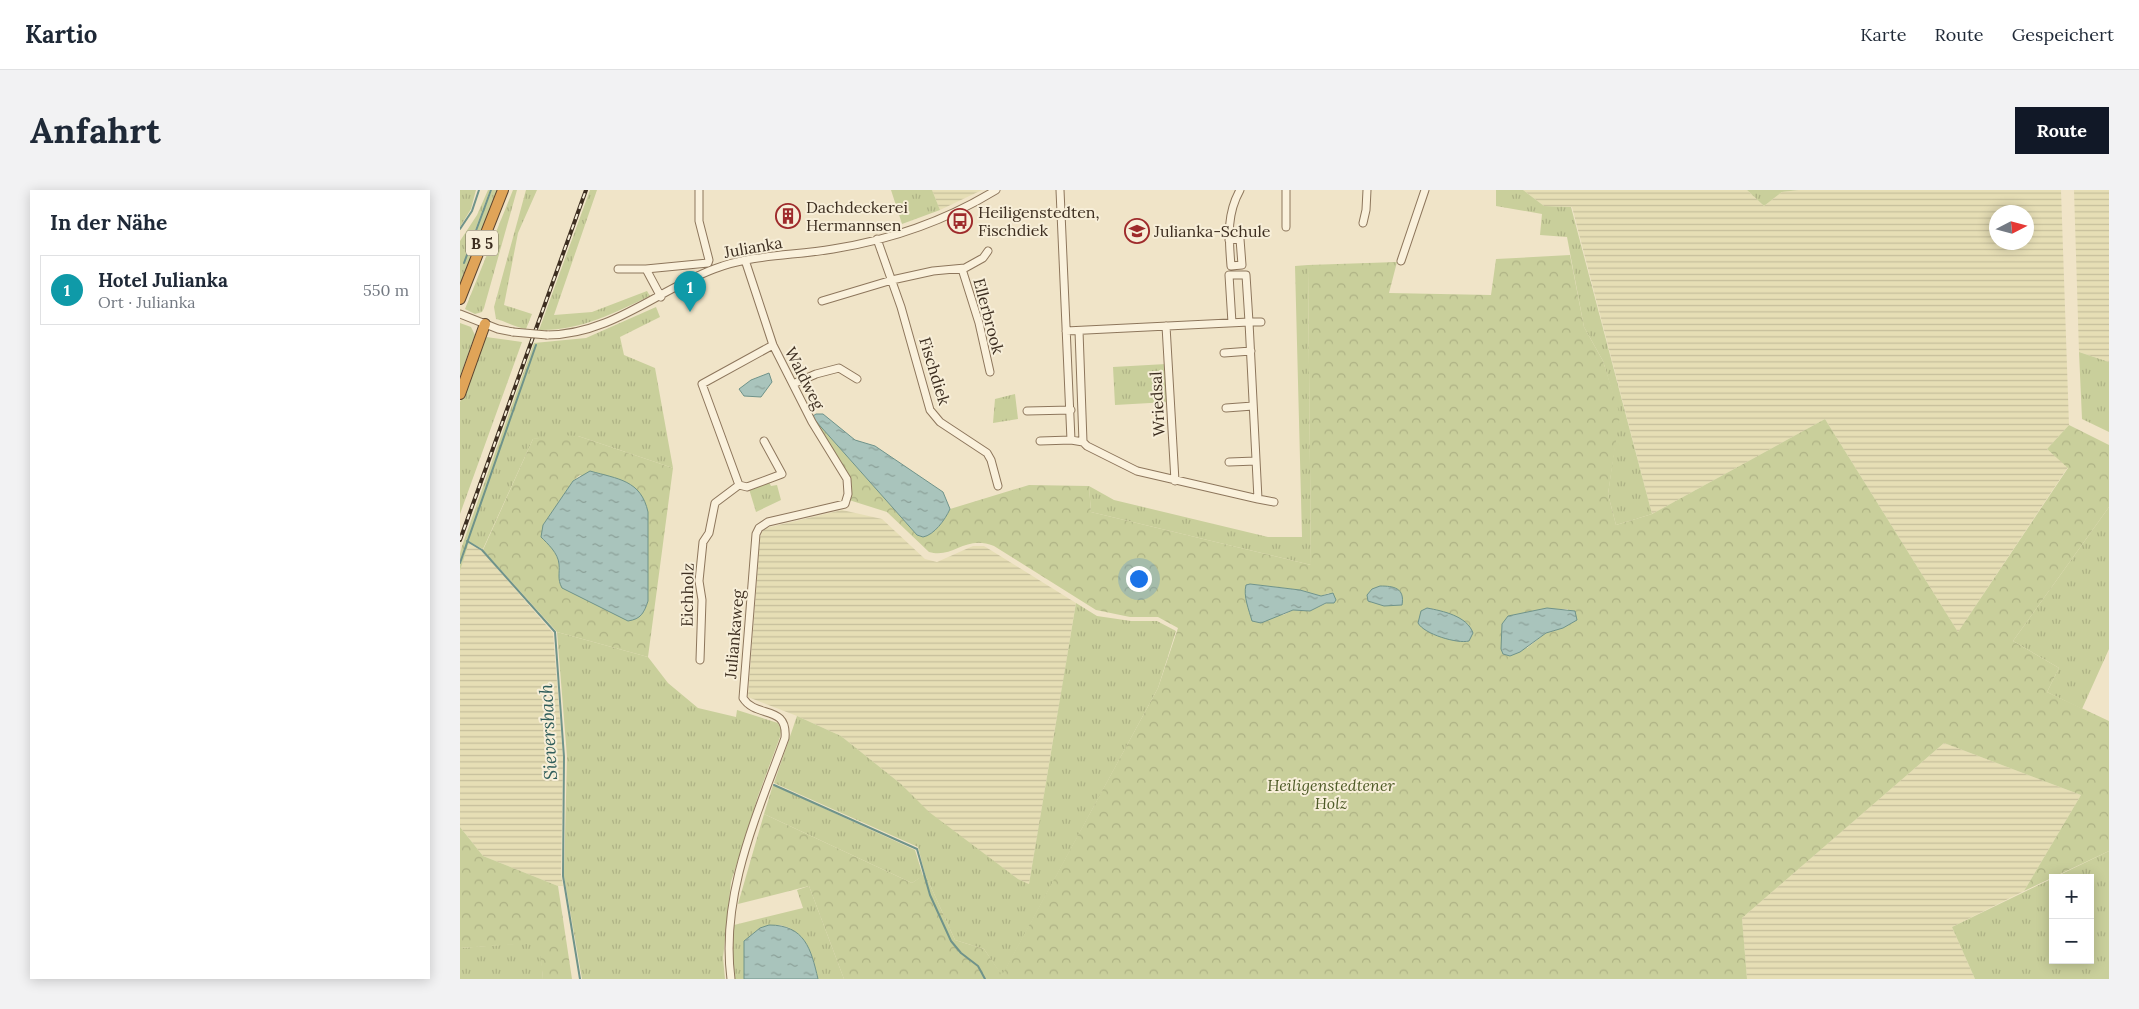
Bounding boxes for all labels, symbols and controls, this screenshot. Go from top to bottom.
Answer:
text: Kartio [25,19,97,50]
text: Karte [1860,23,1906,46]
text: Route [1934,23,1984,46]
text: Gespeichert [2012,23,2114,46]
button: Route [2015,107,2109,154]
text: Anfahrt [30,108,161,153]
place label: Dachdeckerei Hermannsen [806,197,908,235]
place label: Heiligenstedten, Fischdiek [978,202,1100,240]
building icon: Dachdeckerei Hermannsen [775,203,801,229]
north arrow [1989,205,2034,250]
bus stop icon: Heiligenstedten, Fischdiek [947,208,973,234]
text: In der Nähe [50,209,167,236]
school or university icon: Julianka-Schule [1124,218,1150,244]
place label: Julianka-Schule [1153,221,1271,241]
road number: B 5 [466,230,498,256]
street label: Julianka [721,232,784,262]
text: Hotel Julianka [98,268,228,292]
pin: 1 [674,271,706,312]
street label: Ellerbrook [969,276,1009,356]
text: 1 [64,280,70,300]
text: 550 m [363,280,409,300]
text: Ort · Julianka [98,292,196,312]
street label: Fischdiek [915,335,955,408]
street label: Waldweg [781,343,830,414]
street label: Wriedsal [1145,371,1169,437]
street label: Eichholz [676,563,698,627]
your location [1126,566,1152,592]
street label: Juliankaweg [720,588,748,680]
water label: Sieversbach [534,683,562,781]
park label: Heiligenstedtener Holz [1267,775,1396,813]
map controls [2049,874,2094,964]
button: + [2049,874,2094,919]
button: − [2049,919,2094,964]

